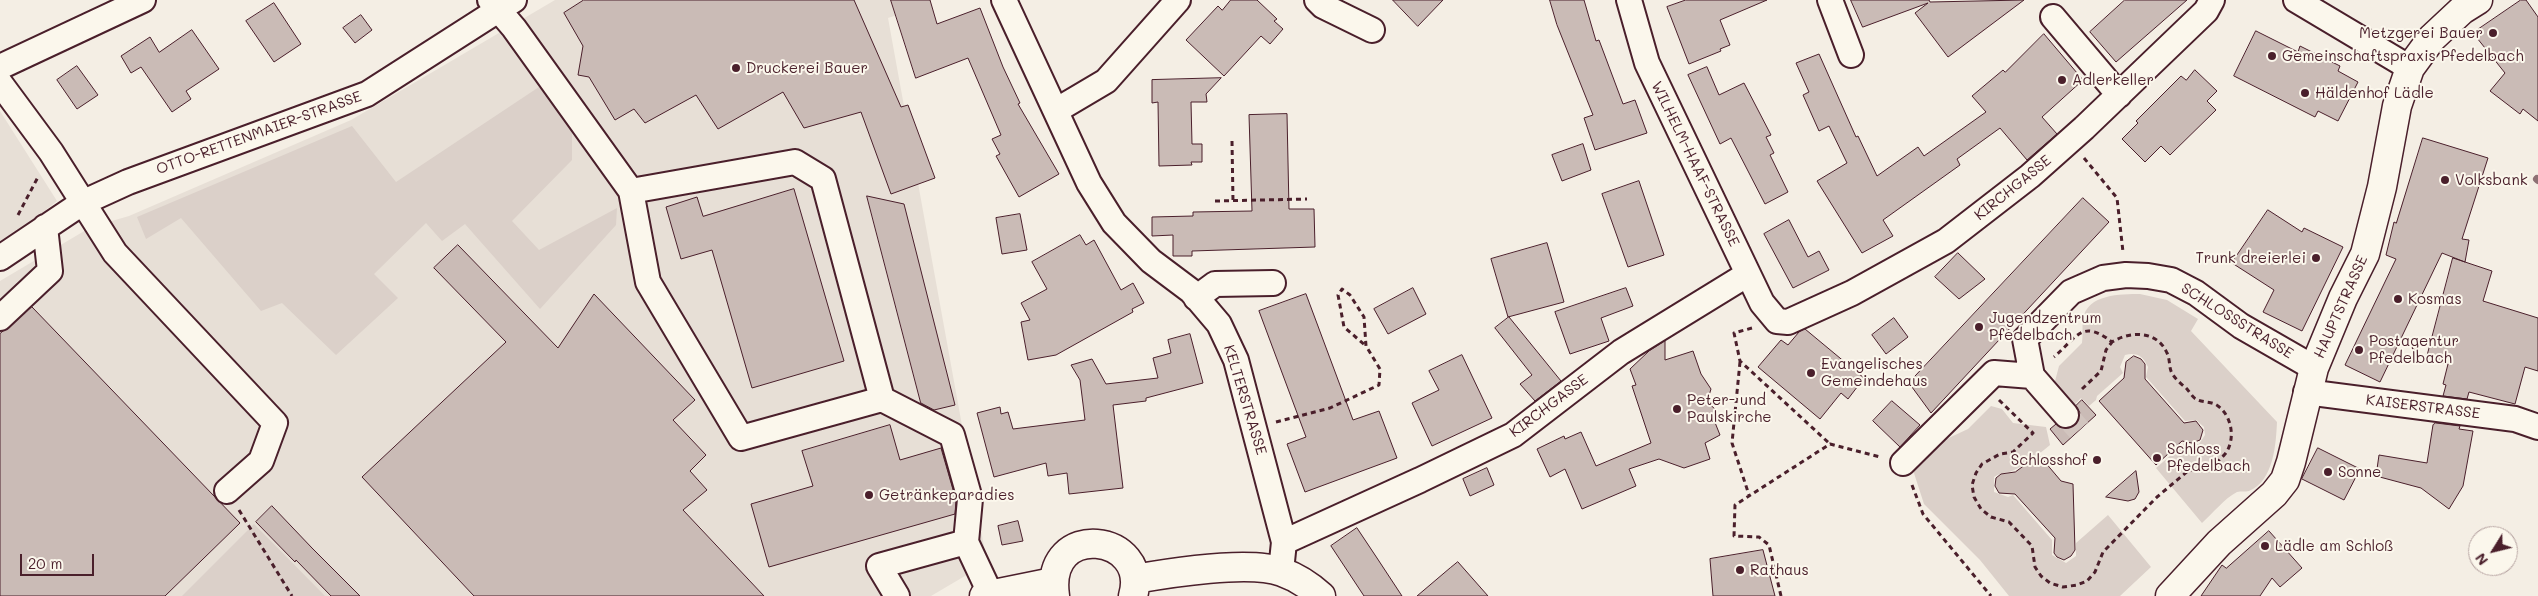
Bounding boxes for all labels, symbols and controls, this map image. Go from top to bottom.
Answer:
place label: Metzgerei Bauer [2359,24,2483,42]
marker: Metzgerei Bauer [2487,27,2499,39]
place label: Gemeinschaftspraxis Pfedelbach [2282,47,2524,65]
marker: Gemeinschaftspraxis Pfedelbach [2266,50,2278,62]
place label: Druckerei Bauer [746,59,868,77]
marker: Druckerei Bauer [730,62,742,74]
place label: Adlerkeller [2072,71,2154,89]
marker: Adlerkeller [2056,74,2068,86]
street label: WILHELM-HAAF-STRASSE [1647,78,1743,250]
place label: Häldenhof Lädle [2315,84,2434,102]
street label: OTTO-RETTENMAIER-STRASSE [154,87,364,179]
marker: Häldenhof Lädle [2299,87,2311,99]
street label: KIRCHGASSE [1971,152,2055,224]
place label: Volksbank [2455,171,2528,189]
marker: Volksbank [2439,174,2451,186]
place label: Trunk dreierlei [2195,249,2306,267]
marker: Trunk dreierlei [2310,252,2322,264]
street label: HAUPTSTRASSE [2310,253,2372,361]
street label: SCHLOSSSTRASSE [2178,279,2296,363]
place label: Kosmas [2408,290,2462,308]
marker: Kosmas [2392,293,2404,305]
place label: Jugendzentrum Pfedelbach [1989,309,2101,344]
marker: Jugendzentrum Pfedelbach [1973,321,1985,333]
place label: Postagentur Pfedelbach [2369,332,2459,367]
street label: KELTERSTRASSE [1220,343,1270,457]
marker: Postagentur Pfedelbach [2353,344,2365,356]
place label: Evangelisches Gemeindehaus [1821,355,1928,390]
marker: Evangelisches Gemeindehaus [1805,367,1817,379]
street label: KIRCHGASSE [1506,371,1592,441]
place label: Peter- und Paulskirche [1687,391,1771,426]
street label: KAISERSTRASSE [2365,391,2481,423]
marker: Peter- und Paulskirche [1671,403,1683,415]
place label: Schloss Pfedelbach [2167,440,2250,475]
place label: Schlosshof [2011,451,2087,469]
marker: Schloss Pfedelbach [2151,452,2163,464]
marker: Schlosshof [2091,454,2103,466]
place label: Sonne [2338,463,2381,481]
marker: Sonne [2322,466,2334,478]
place label: Getränkeparadies [879,486,1015,504]
marker: Getränkeparadies [863,489,875,501]
north arrow [2468,526,2518,576]
place label: Lädle am Schloß [2275,537,2394,555]
marker: Lädle am Schloß [2259,540,2271,552]
scale bar [22,544,96,576]
text: N [2470,550,2492,569]
text: 20 m [28,553,62,573]
place label: Rathaus [1750,561,1809,579]
marker: Rathaus [1734,564,1746,576]

